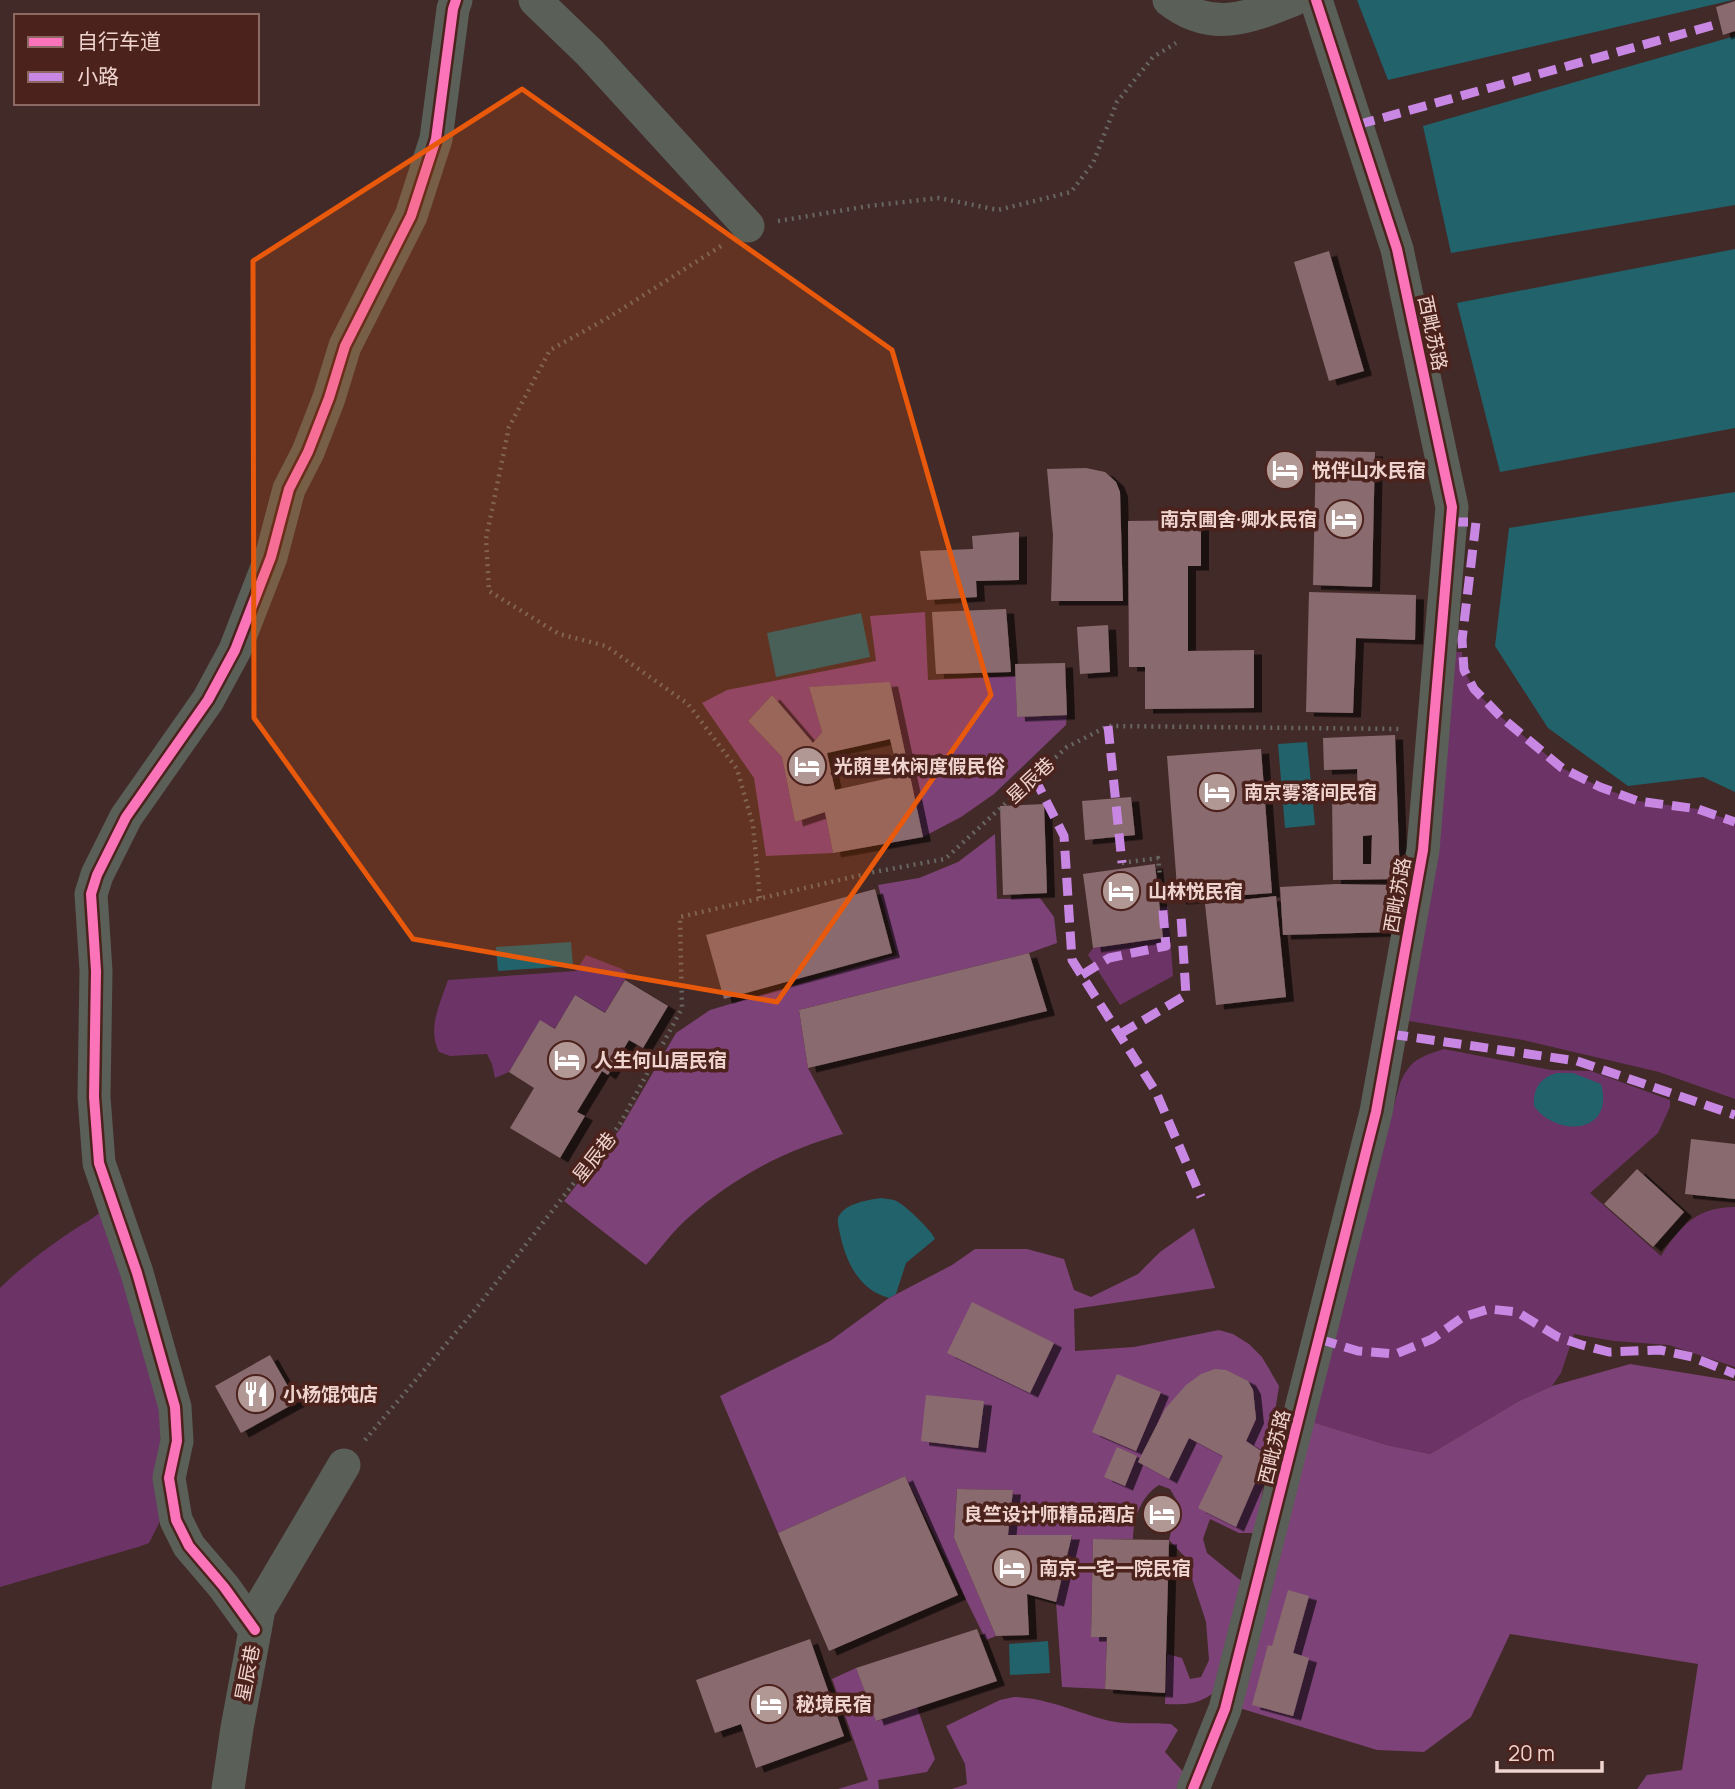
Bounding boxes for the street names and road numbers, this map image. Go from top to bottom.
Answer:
street label: 西毗苏路 [1412,293,1454,373]
street label: 星辰巷 [1000,751,1060,809]
street label: 西毗苏路 [1378,855,1416,935]
street label: 星辰巷 [566,1127,622,1187]
street label: 西毗苏路 [1252,1407,1296,1487]
street label: 星辰巷 [229,1643,265,1703]

